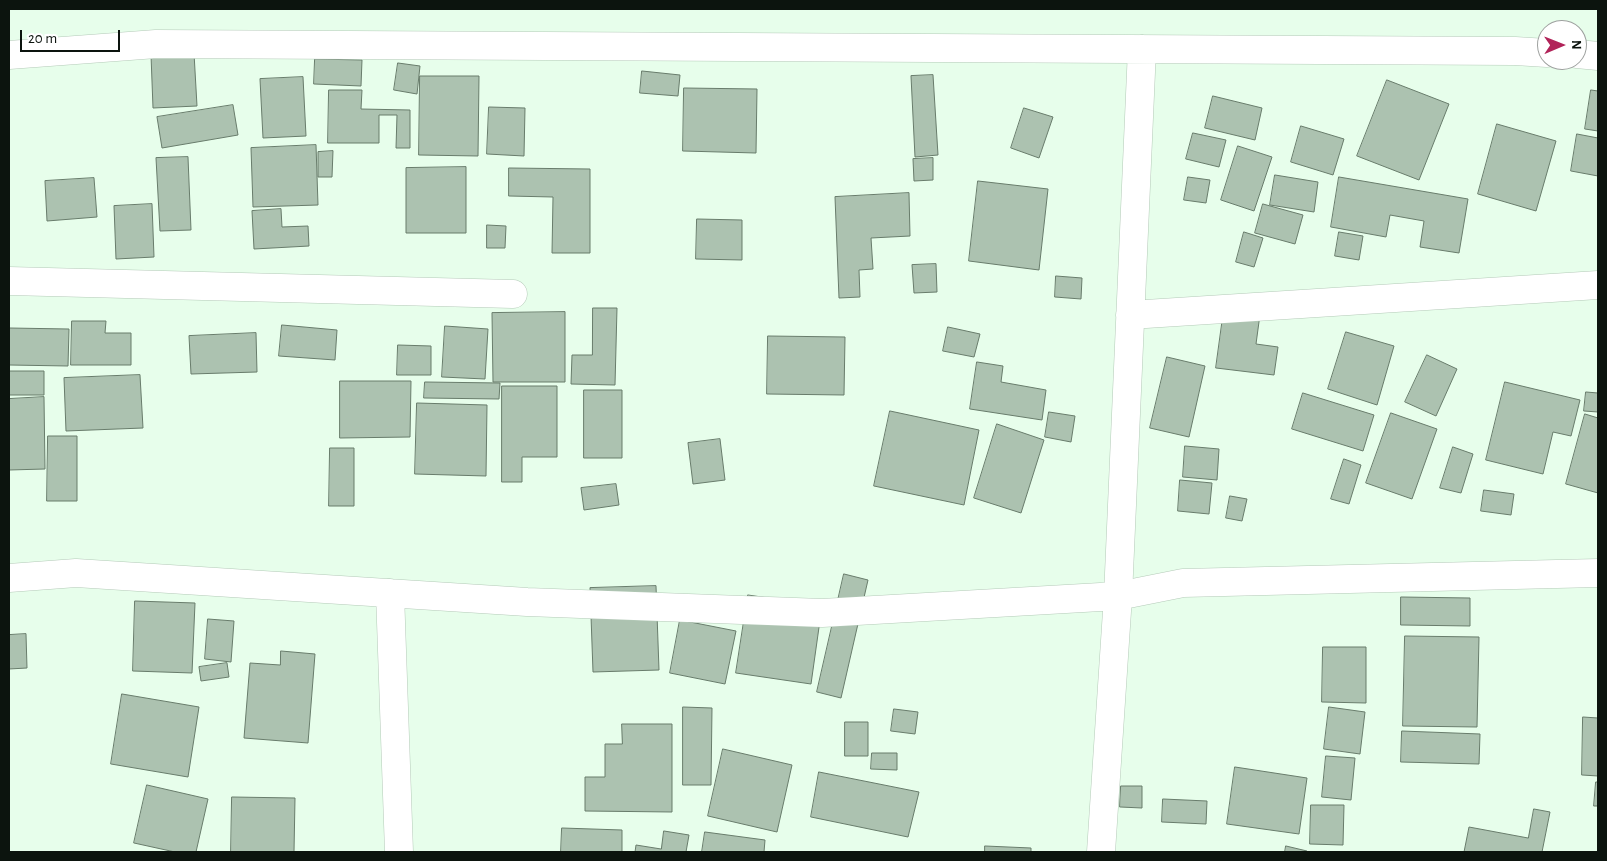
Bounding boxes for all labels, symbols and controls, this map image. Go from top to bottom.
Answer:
scale bar [22,20,122,52]
north arrow [1537,20,1587,70]
text: 20 m [28,31,57,46]
text: N [1569,40,1583,50]

